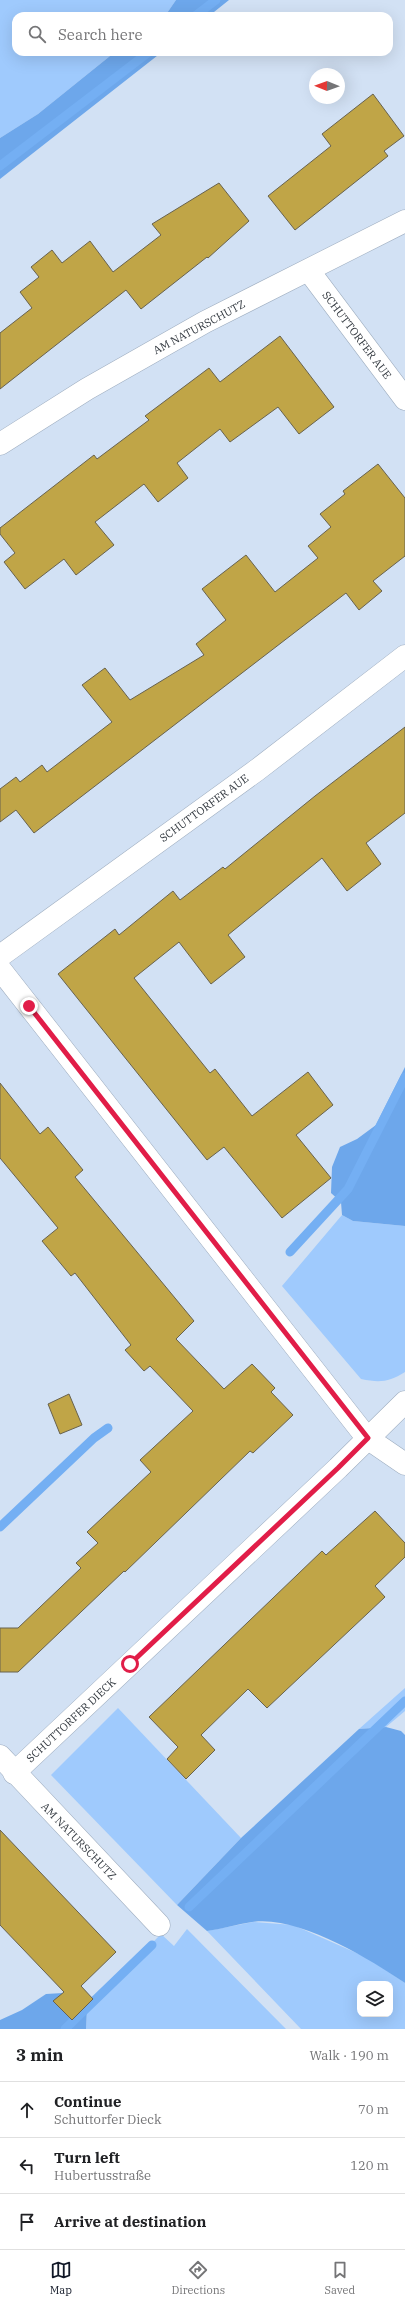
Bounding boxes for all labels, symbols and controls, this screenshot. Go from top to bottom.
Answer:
search box [12,12,393,56]
icon: search [26,23,48,45]
text: Search here [58,25,143,44]
north arrow [309,68,345,104]
street label: SCHUTTORFER AUE [319,288,395,382]
street label: AM NATURSCHUTZ [151,297,247,357]
street label: SCHUTTORFER AUE [157,771,251,845]
route end [20,997,38,1015]
route start [121,1655,139,1673]
street label: SCHUTTORFER DIECK [23,1675,119,1765]
street label: AM NATURSCHUTZ [38,1799,120,1883]
map controls [357,1981,393,2017]
button: layers [357,1981,393,2017]
text: 3 min [16,2044,64,2066]
text: Walk · 190 m [310,2047,389,2064]
text: Continue [54,2092,121,2111]
icon: ahead [16,2099,38,2121]
text: 70 m [358,2101,389,2118]
text: Schuttorfer Dieck [54,2111,162,2128]
text: Turn left [54,2148,120,2167]
icon: left [16,2155,38,2177]
text: 120 m [350,2157,389,2174]
text: Hubertusstraße [54,2167,151,2184]
icon: arrive [16,2211,38,2233]
text: Arrive at destination [54,2212,206,2231]
tab: Map [50,2259,72,2297]
tab: Directions [171,2259,225,2297]
tab: Saved [324,2259,355,2297]

